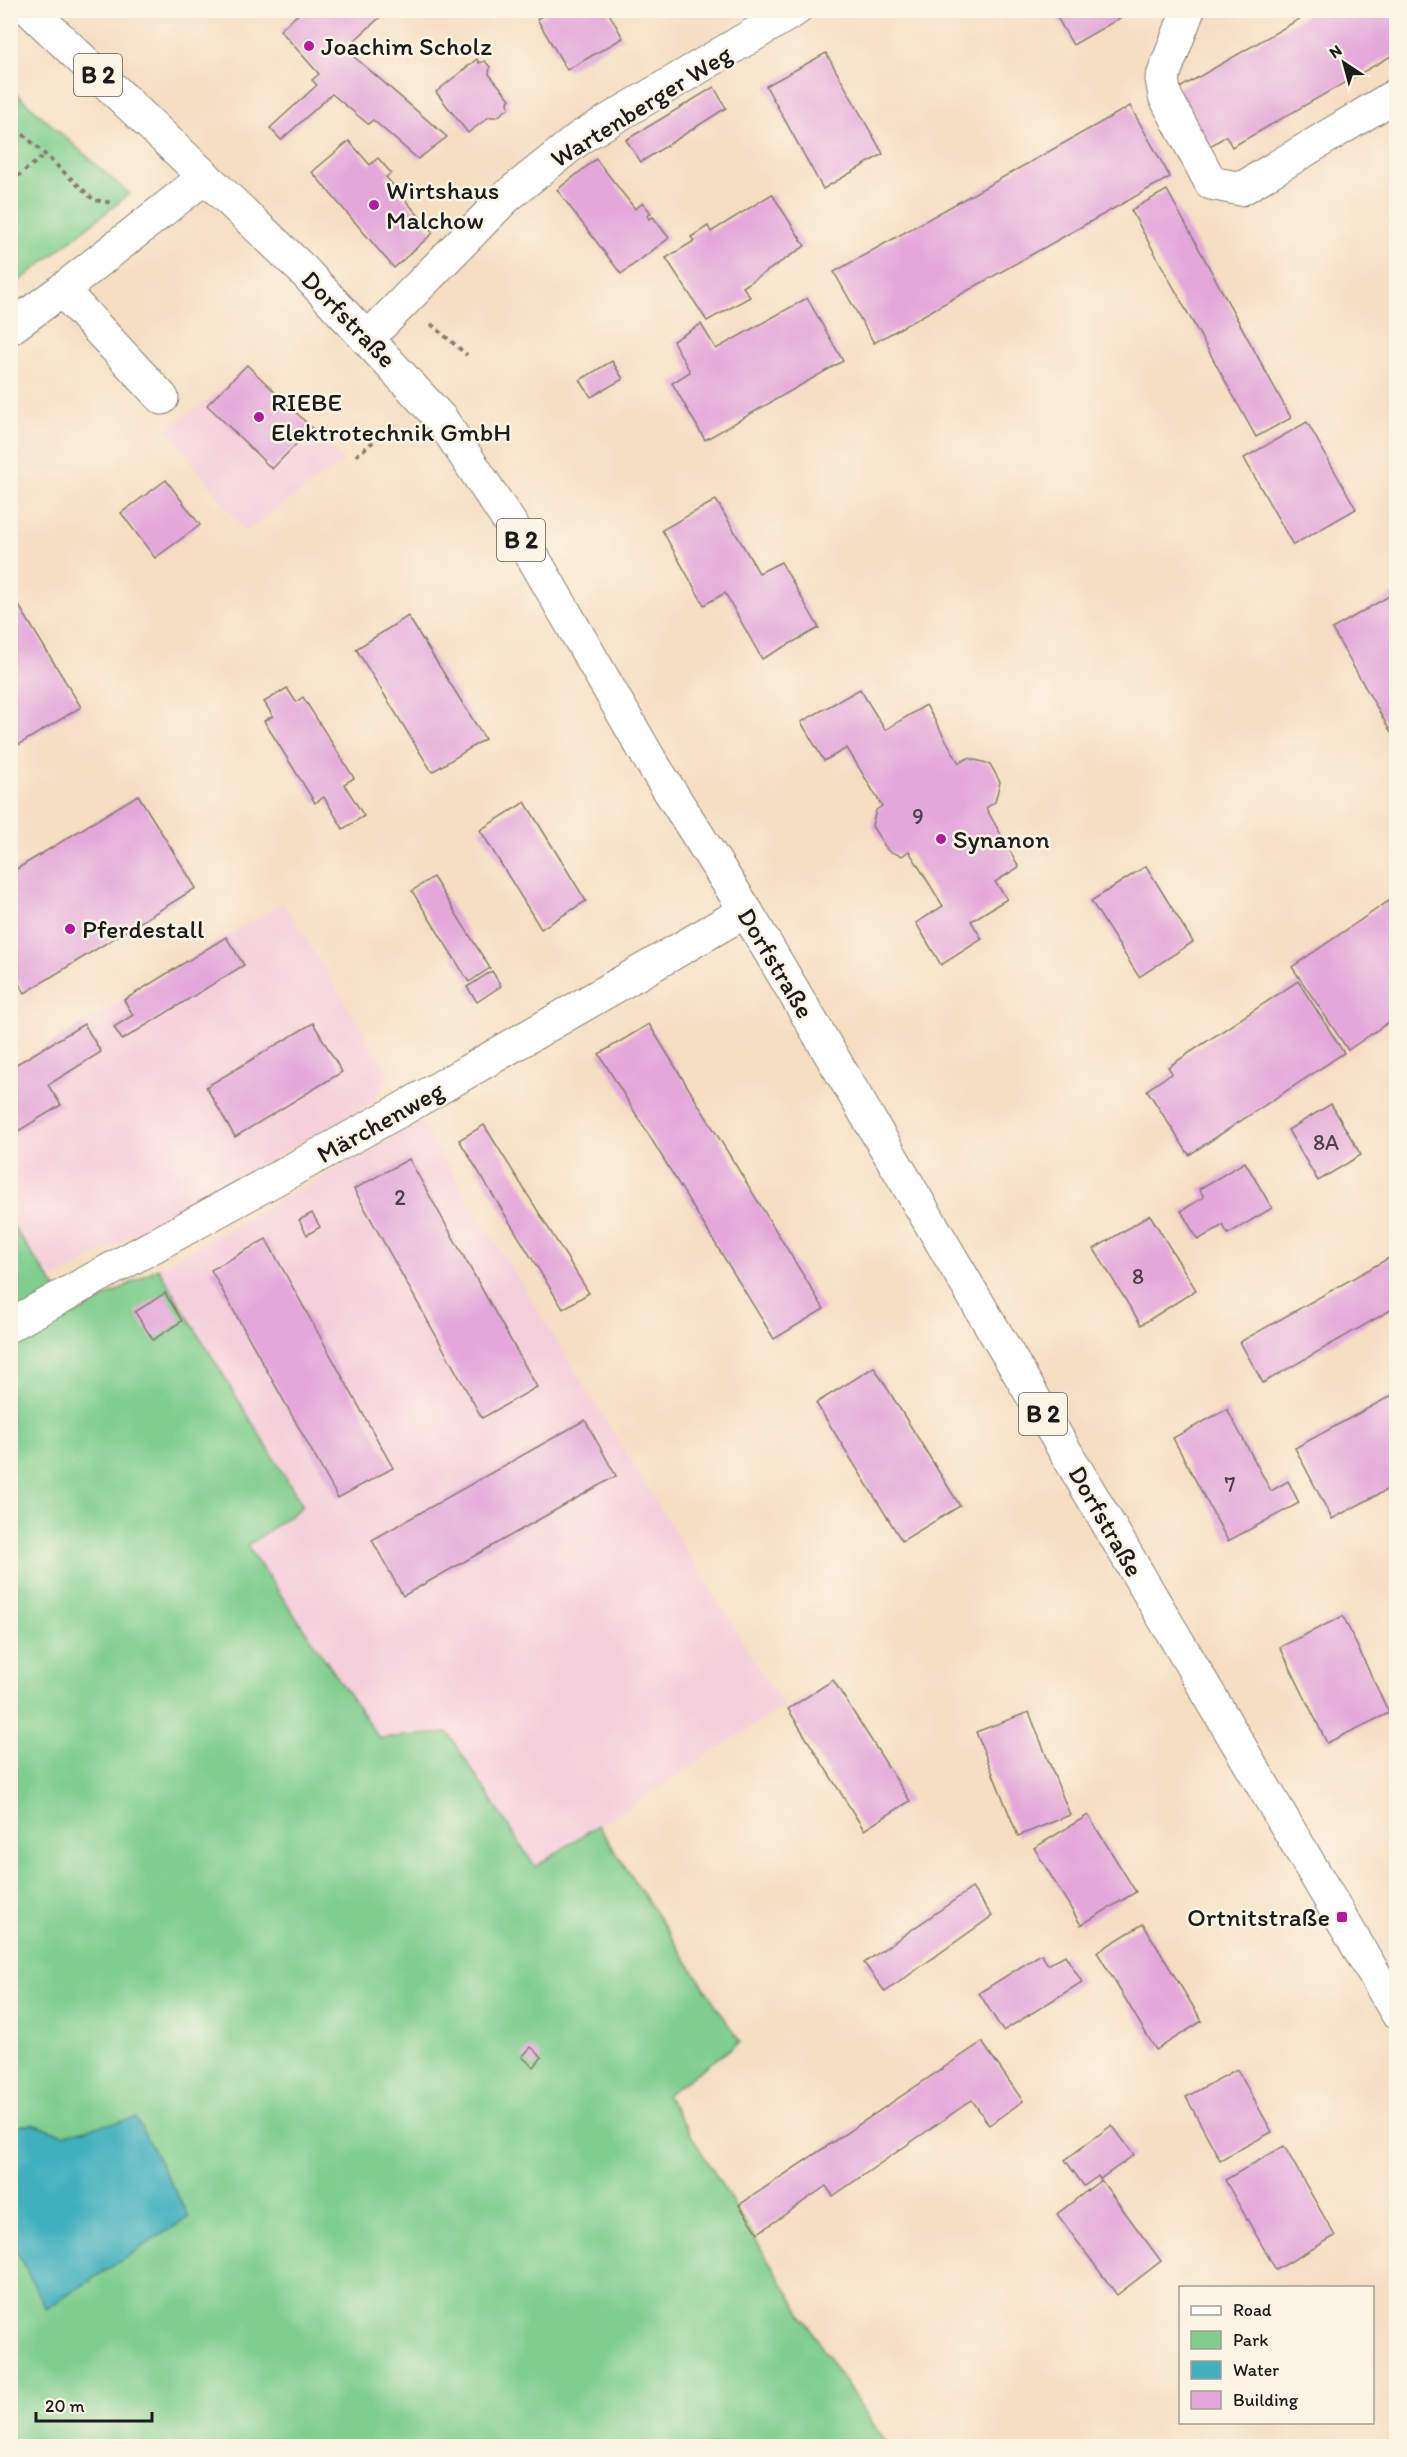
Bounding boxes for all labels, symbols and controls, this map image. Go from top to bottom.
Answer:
place label: Joachim Scholz [321,30,492,62]
north arrow [1314,33,1374,93]
street label: Wartenberger Weg [545,37,738,175]
marker: Joachim Scholz [302,39,316,53]
text: N [1326,40,1345,62]
road number: B 2 [74,54,122,96]
place label: Wirtshaus Malchow [386,174,499,236]
marker: Wirtshaus Malchow [367,198,381,212]
street label: Dorfstraße [295,264,403,374]
place label: RIEBE Elektrotechnik GmbH [271,386,511,448]
marker: RIEBE Elektrotechnik GmbH [252,410,266,424]
road number: B 2 [497,519,545,561]
house number: 9 [912,803,924,830]
place label: Synanon [953,823,1050,855]
marker: Synanon [934,832,948,846]
street label: Dorfstraße [731,902,821,1024]
place label: Pferdestall [82,913,204,945]
marker: Pferdestall [63,922,77,936]
street label: Märchenweg [311,1074,450,1170]
house number: 8A [1313,1129,1339,1156]
house number: 2 [394,1184,406,1211]
house number: 8 [1132,1263,1144,1290]
road number: B 2 [1019,1393,1067,1435]
street label: Dorfstraße [1061,1460,1151,1582]
house number: 7 [1225,1471,1236,1498]
place label: Ortnitstraße [1187,1901,1330,1933]
marker: Ortnitstraße [1335,1910,1349,1924]
legend [1179,2286,1374,2424]
text: Road [1233,2299,1272,2321]
text: Park [1233,2329,1268,2351]
text: Water [1233,2359,1279,2381]
scale bar [36,2385,152,2423]
text: Building [1233,2389,1299,2411]
text: 20 m [45,2395,85,2417]

